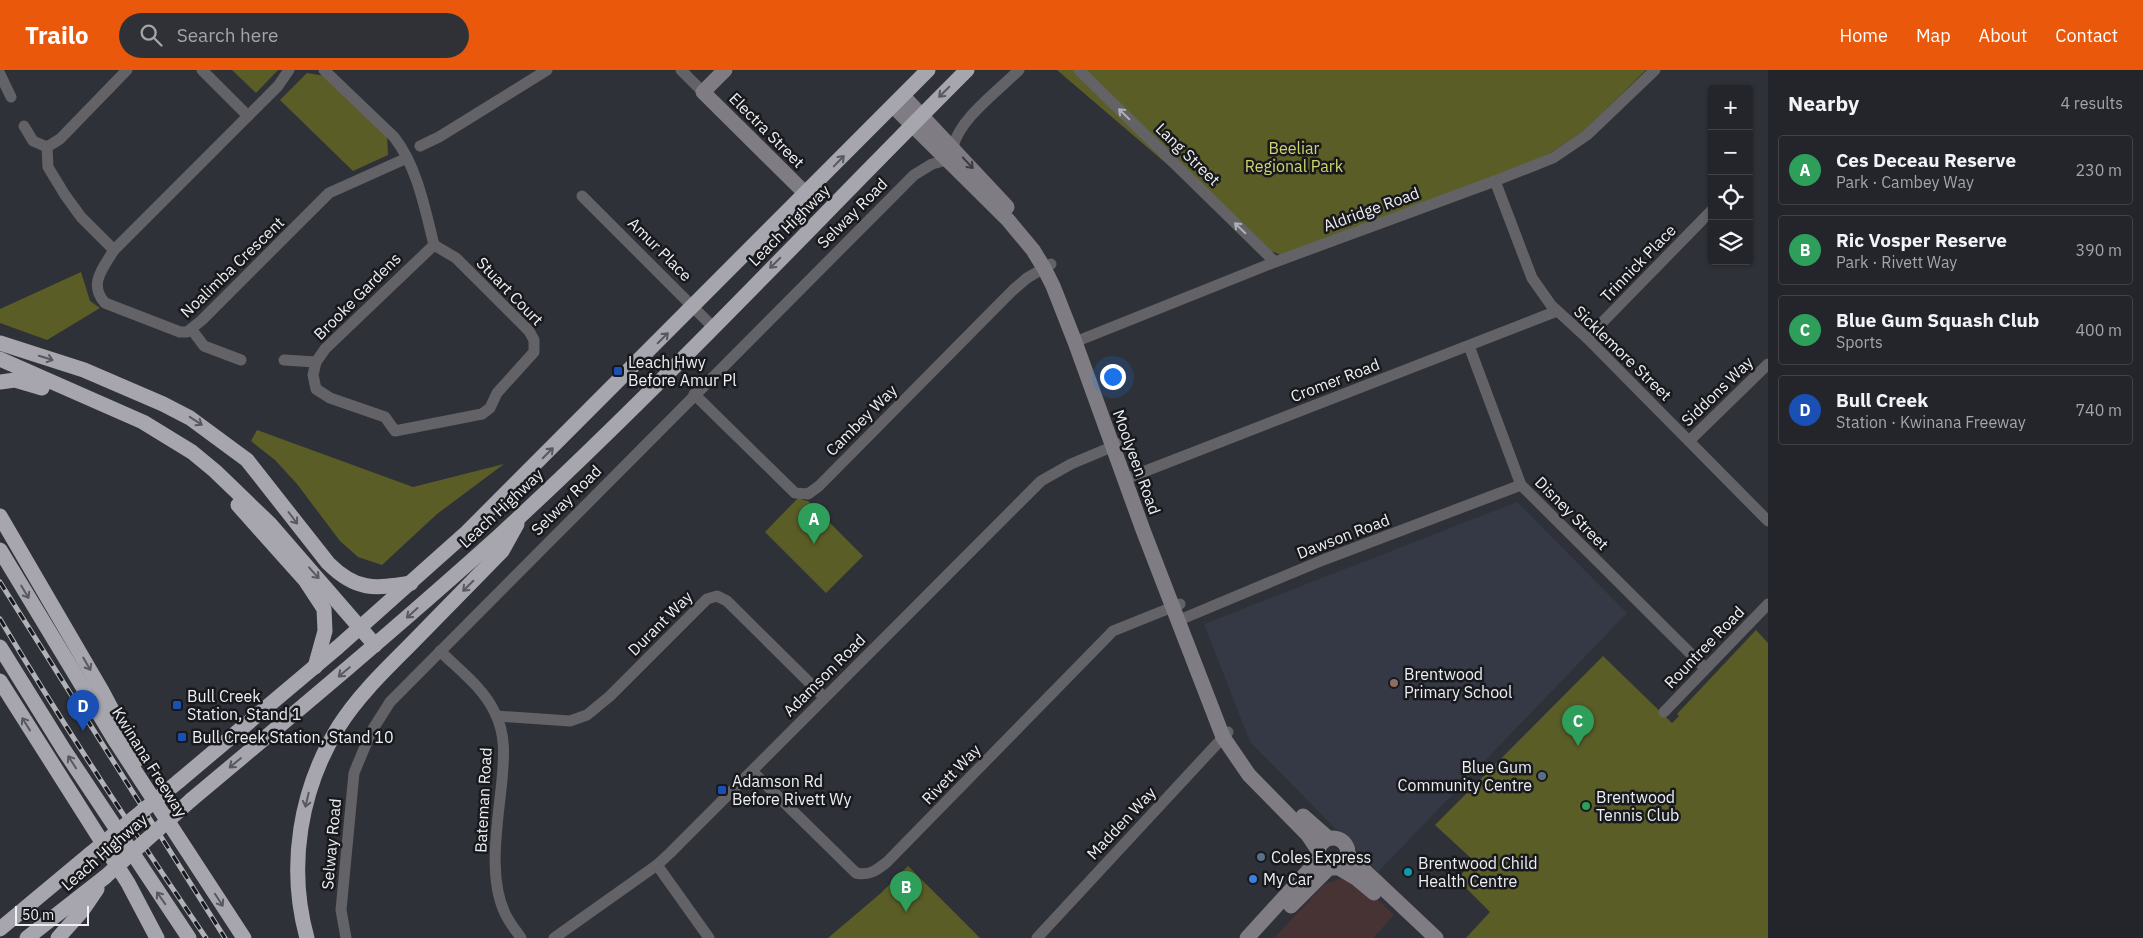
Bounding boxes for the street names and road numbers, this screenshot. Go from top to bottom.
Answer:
street label: Electra Street [725,88,809,172]
street label: Lang Street [1152,118,1224,190]
street label: Selway Road [813,174,891,252]
street label: Leach Highway [744,180,834,270]
street label: Aldridge Road [1320,182,1422,236]
street label: Noalimba Crescent [176,212,288,322]
street label: Amur Place [624,213,696,285]
street label: Trinnick Place [1596,220,1680,306]
street label: Brooke Gardens [309,248,405,344]
street label: Stuart Court [472,253,548,329]
street label: Sicklemore Street [1570,301,1676,405]
street label: Siddons Way [1677,352,1757,430]
street label: Cromer Road [1288,354,1382,406]
street label: Cambey Way [821,380,901,460]
street label: Moolyeen Road [1109,407,1165,517]
street label: Selway Road [527,461,605,539]
street label: Leach Highway [455,464,547,552]
street label: Disney Street [1531,472,1613,554]
street label: Dawson Road [1294,509,1392,563]
street label: Durant Way [624,587,696,659]
street label: Rountree Road [1660,602,1748,692]
street label: Adamson Road [779,630,869,720]
street label: Kwinana Freeway [108,703,192,821]
street label: Rivett Way [917,740,985,808]
street label: Bateman Road [470,747,496,853]
street label: Madden Way [1082,782,1160,864]
street label: Selway Road [317,798,345,890]
street label: Leach Highway [57,809,151,895]

